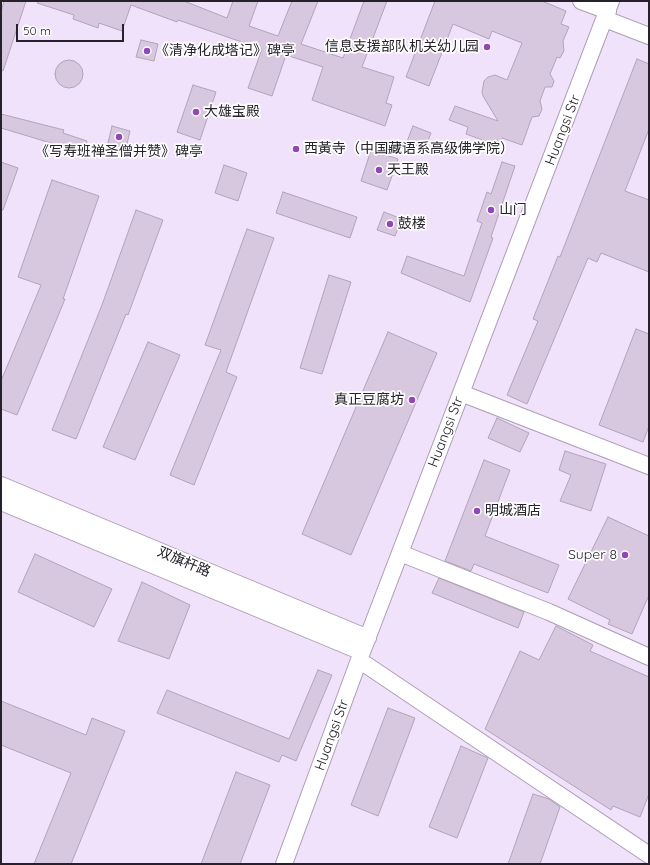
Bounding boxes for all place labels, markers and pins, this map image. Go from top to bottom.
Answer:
place label: 信息支援部队机关幼儿园 [325,39,479,55]
marker: 信息支援部队机关幼儿园 [482,42,492,52]
place label: 《清净化成塔记》碑亭 [155,43,295,59]
marker: 《清净化成塔记》碑亭 [142,46,152,56]
place label: 大雄宝殿 [204,104,260,120]
marker: 大雄宝殿 [191,107,201,117]
marker: 《写寿班禅圣僧并赞》碑亭 [114,132,124,142]
place label: 西黃寺（中国藏语系高级佛学院） [304,141,514,157]
place label: 《写寿班禅圣僧并赞》碑亭 [35,144,203,160]
marker: 西黃寺（中国藏语系高级佛学院） [291,144,301,154]
place label: 天王殿 [387,162,429,178]
marker: 天王殿 [374,165,384,175]
place label: 山门 [499,202,527,218]
marker: 山门 [486,205,496,215]
place label: 鼓楼 [398,216,426,232]
marker: 鼓楼 [385,219,395,229]
place label: 真正豆腐坊 [334,392,404,408]
marker: 真正豆腐坊 [407,395,417,405]
place label: 明城酒店 [485,503,541,519]
marker: 明城酒店 [472,506,482,516]
place label: Super 8 [568,547,617,563]
marker: Super 8 [620,550,630,560]

